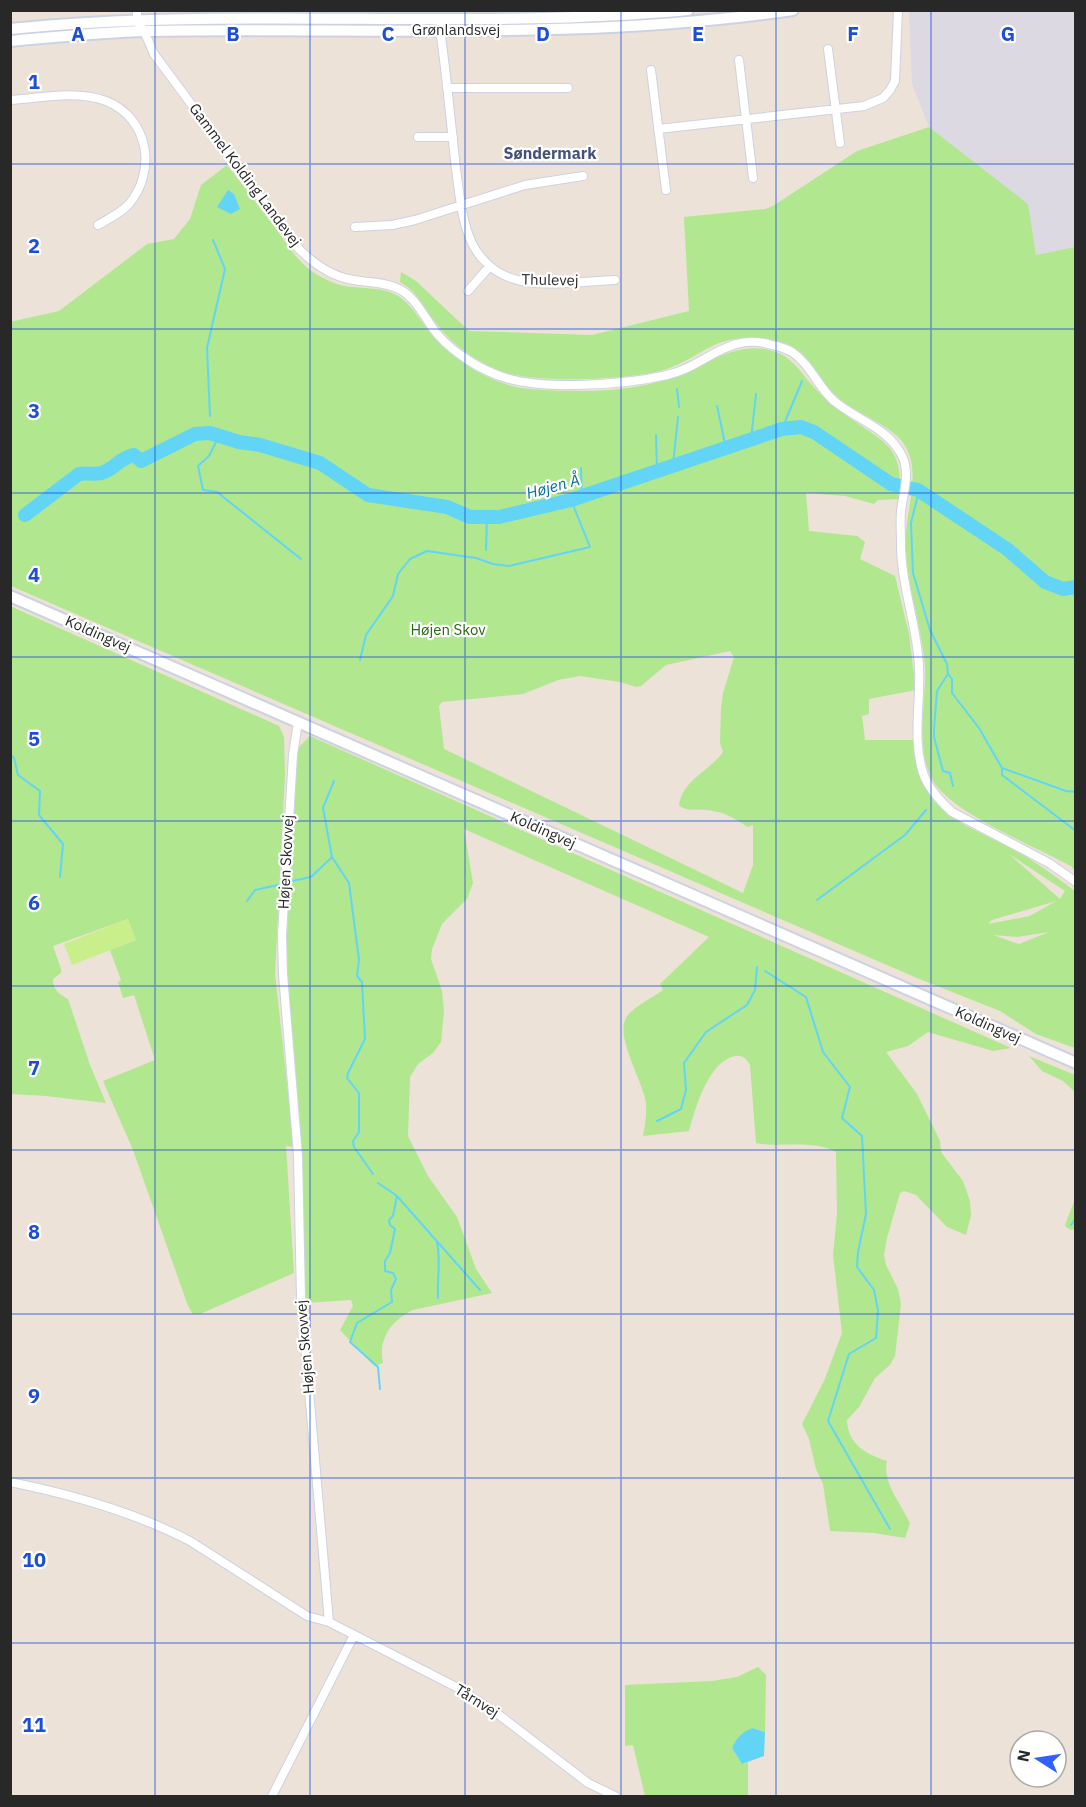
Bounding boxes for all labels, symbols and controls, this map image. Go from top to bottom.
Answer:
text: A [71,20,85,47]
text: B [226,20,240,47]
text: C [381,20,395,47]
street label: Grønlandsvej [412,20,500,39]
text: D [536,20,550,47]
text: E [692,20,704,47]
text: F [847,20,859,47]
text: G [1001,20,1015,47]
text: 1 [28,68,40,95]
street label: Gammel Kolding Landevej [185,99,306,250]
district label: Søndermark [504,143,597,163]
text: 2 [28,232,40,259]
street label: Thulevej [521,270,579,289]
text: 3 [28,397,40,424]
water label: Højen Å [524,468,582,503]
text: 4 [28,561,40,588]
street label: Koldingvej [62,611,134,656]
park label: Højen Skov [410,620,486,639]
text: 5 [28,725,40,752]
street label: Koldingvej [507,807,579,852]
street label: Højen Skovvej [274,814,297,910]
text: 6 [28,889,40,916]
street label: Koldingvej [952,1002,1024,1047]
text: 7 [28,1054,40,1081]
text: 8 [28,1218,40,1245]
street label: Højen Skovvej [291,1299,318,1395]
text: 9 [28,1382,40,1409]
text: 10 [22,1546,46,1573]
street label: Tårnvej [452,1680,503,1722]
text: 11 [22,1711,46,1738]
north arrow [1008,1729,1068,1789]
text: N [1012,1748,1034,1764]

